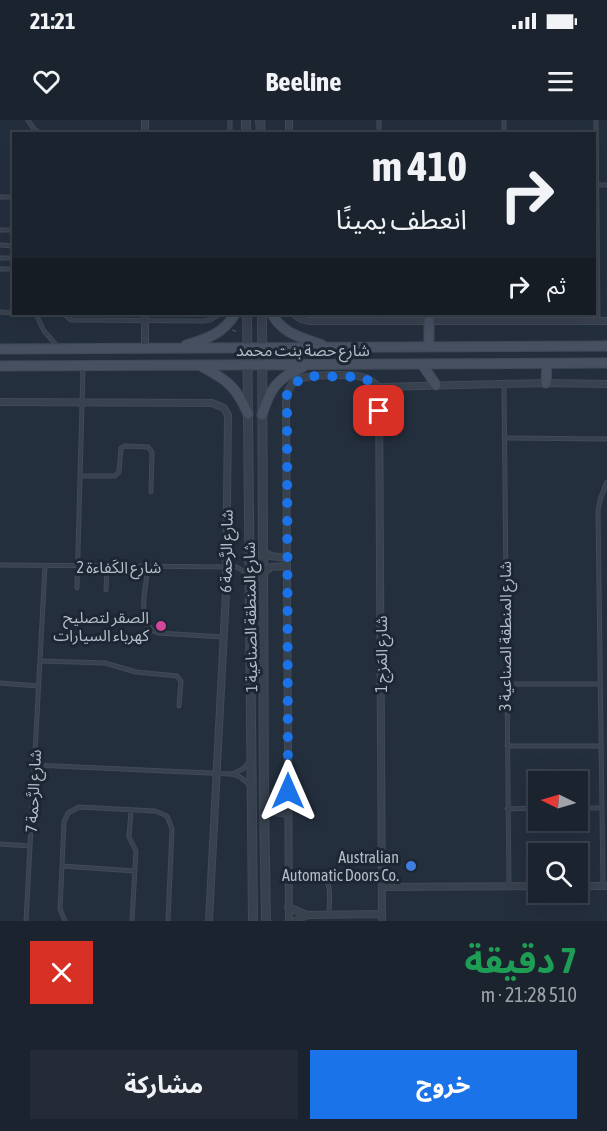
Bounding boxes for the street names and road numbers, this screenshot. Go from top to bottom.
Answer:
street label: شارع حصة بنت محمد [236,341,370,363]
street label: شارع الرَّحمة 6 [216,509,240,593]
street label: شارع المنطقة الصناعية 1 [240,542,264,692]
street label: شارع الكَفاءة 2 [77,558,161,580]
street label: شارع المنطقة الصناعية 3 [496,561,518,711]
street label: شارع المَزج 1 [372,616,394,692]
street label: شارع الرَّحمة 7 [22,749,48,833]

